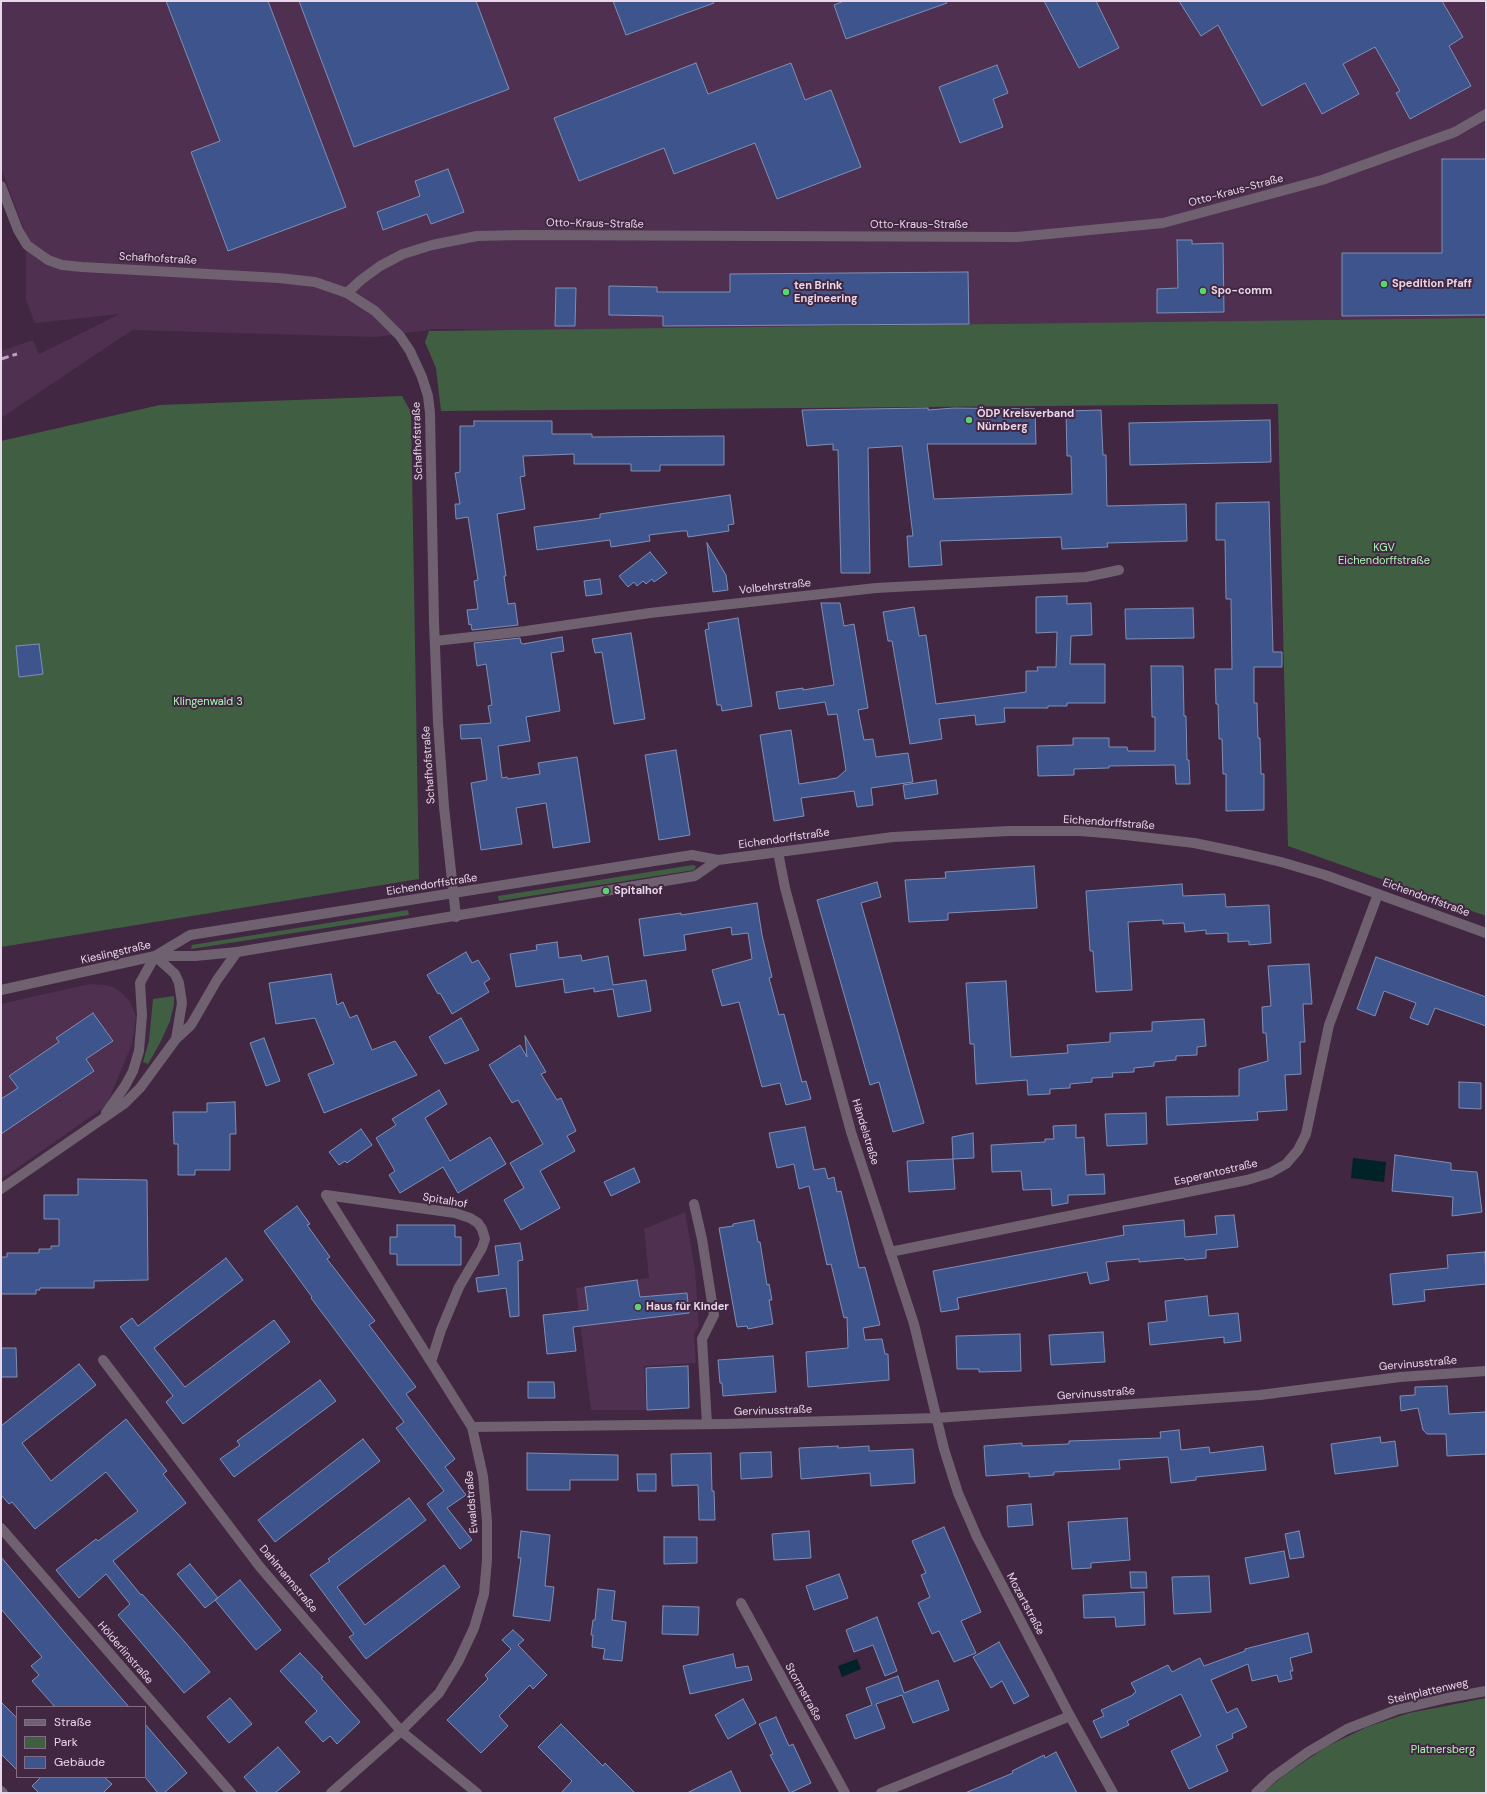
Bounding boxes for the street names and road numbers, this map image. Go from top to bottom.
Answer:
street label: Otto-Kraus-Straße [1187,172,1285,210]
street label: Otto-Kraus-Straße [546,217,644,231]
street label: Otto-Kraus-Straße [870,218,968,232]
street label: Schafhofstraße [119,250,197,268]
street label: Schafhofstraße [410,402,426,480]
street label: Volbehrstraße [738,577,812,597]
street label: Schafhofstraße [420,726,438,804]
street label: Eichendorffstraße [1063,813,1155,833]
street label: Eichendorffstraße [738,826,830,852]
street label: Eichendorffstraße [386,871,478,899]
street label: Eichendorffstraße [1381,876,1471,920]
street label: Kieslingstraße [80,939,152,967]
street label: Händelstraße [849,1097,881,1167]
street label: Esperantostraße [1173,1157,1259,1189]
street label: Spitalhof [422,1191,468,1211]
street label: Gervinusstraße [1378,1354,1458,1374]
street label: Gervinusstraße [1057,1385,1135,1403]
street label: Gervinusstraße [734,1403,812,1419]
street label: Ewaldstraße [463,1470,481,1534]
street label: Dahlmannstraße [256,1543,320,1615]
street label: Mozartstraße [1003,1571,1047,1637]
street label: Hölderlinstraße [94,1619,156,1687]
street label: Stormstraße [782,1661,824,1723]
street label: Steinplattenweg [1386,1676,1470,1708]

